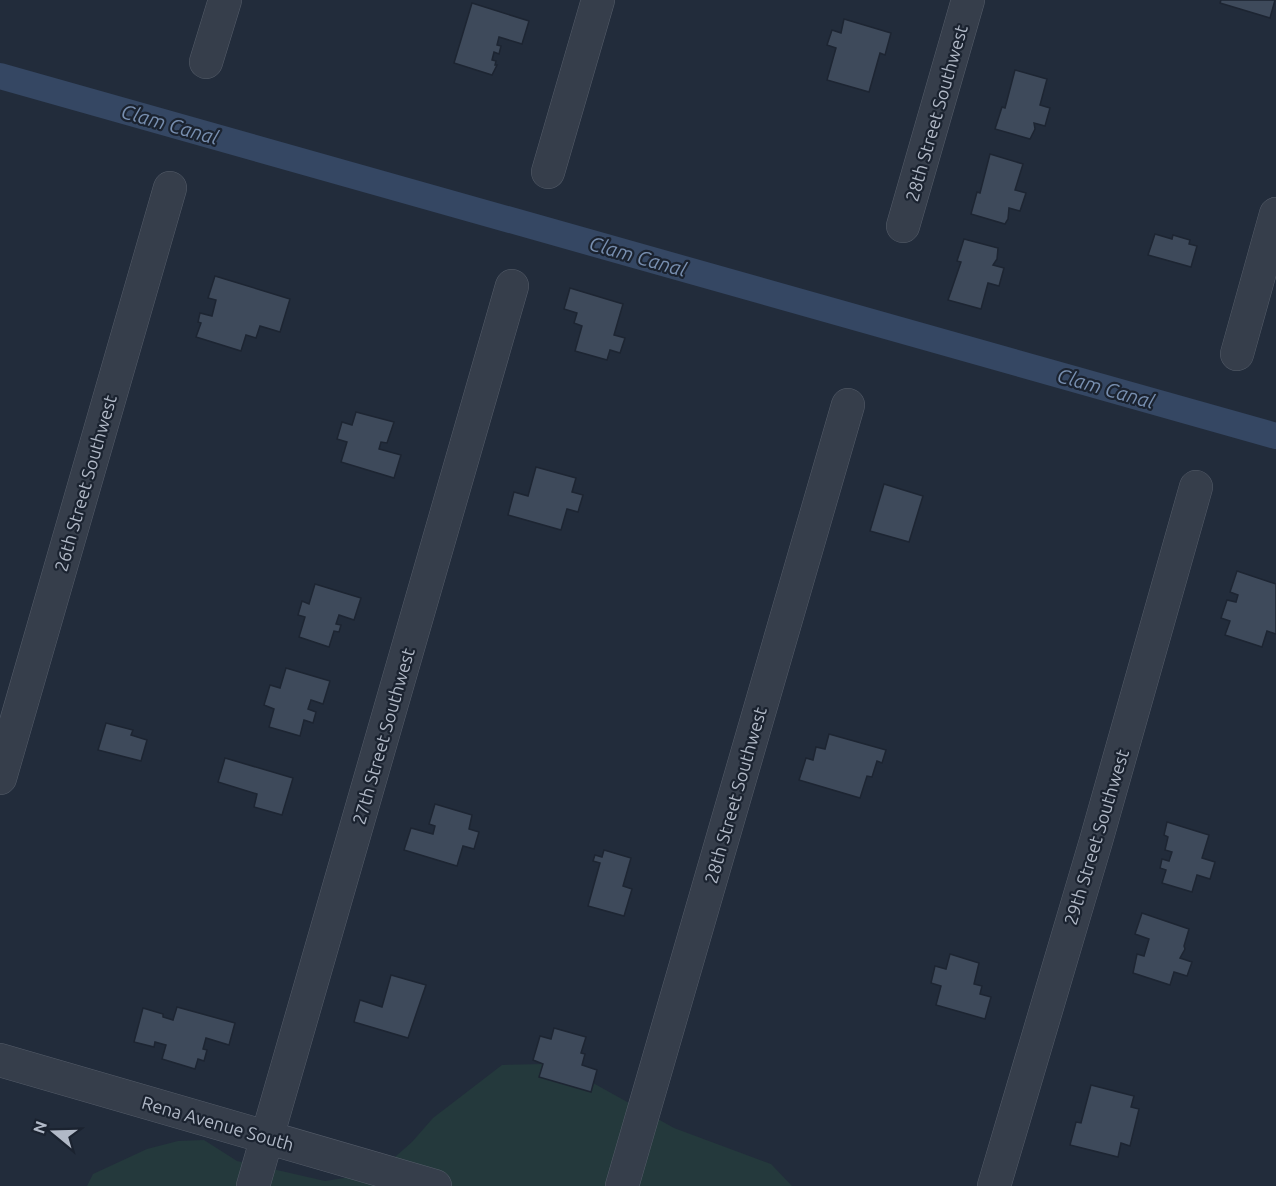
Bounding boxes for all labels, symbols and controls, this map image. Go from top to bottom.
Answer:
street label: 28th Street Southwest [901,23,971,203]
water label: Clam Canal [119,99,222,149]
water label: Clam Canal [587,231,690,281]
water label: Clam Canal [1055,363,1158,413]
street label: 26th Street Southwest [50,393,120,573]
street label: 27th Street Southwest [348,646,418,826]
street label: 28th Street Southwest [700,705,770,885]
street label: 29th Street Southwest [1060,747,1132,927]
street label: Rena Avenue South [140,1092,296,1154]
north arrow [24,1102,84,1162]
text: N [29,1119,50,1136]

